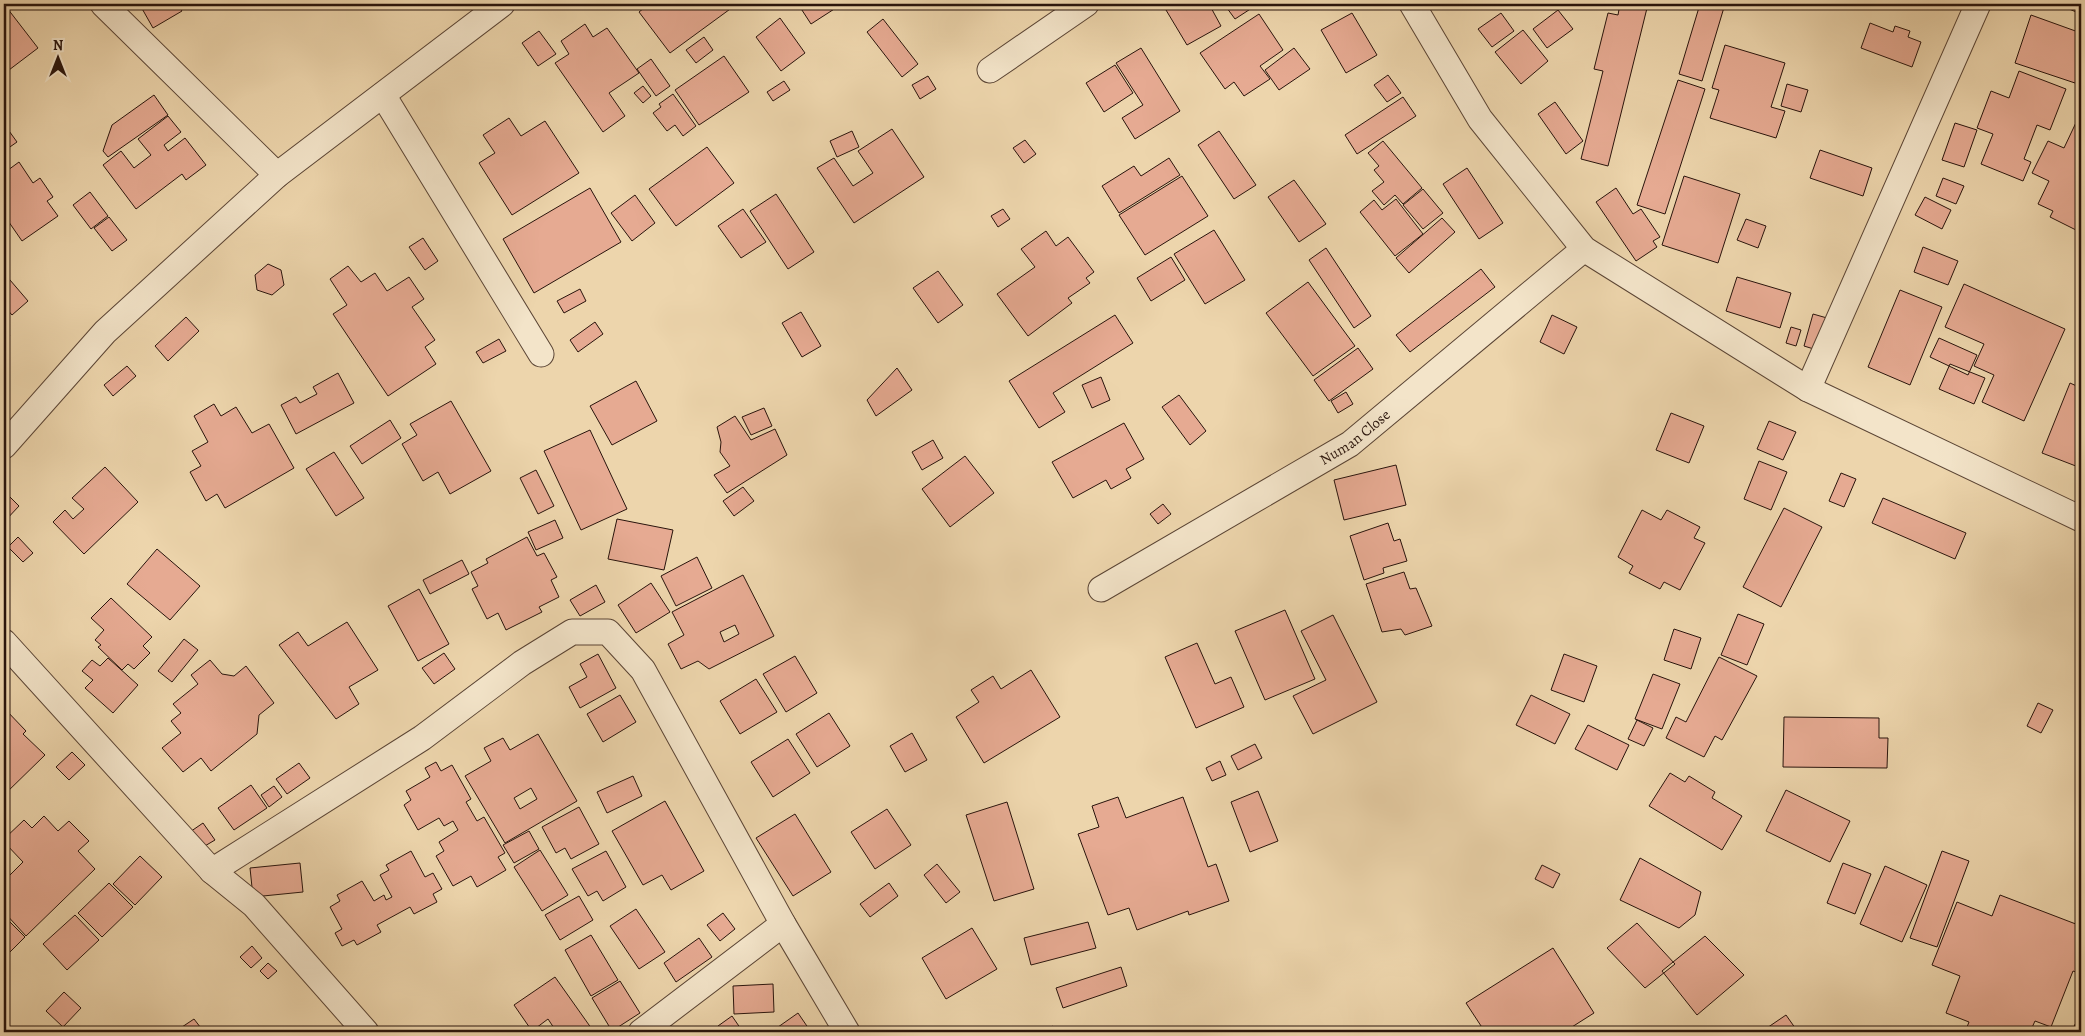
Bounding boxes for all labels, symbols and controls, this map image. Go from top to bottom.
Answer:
north arrow [32,32,82,82]
text: N [53,36,63,55]
street label: Numan Close [1316,405,1394,470]

